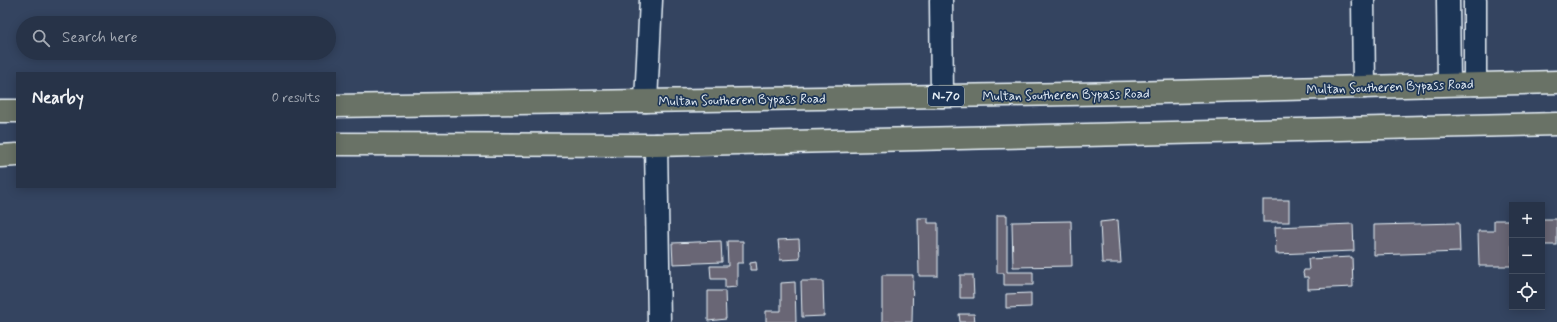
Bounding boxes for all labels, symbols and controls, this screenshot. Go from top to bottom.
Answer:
search box [16,16,336,60]
icon: search [30,27,52,49]
text: Search here [62,28,138,48]
street label: Multan Southeren Bypass Road [1306,76,1474,99]
road number: N-70 [928,86,964,106]
street label: Multan Southeren Bypass Road [982,86,1150,105]
text: Nearby [32,87,84,109]
text: 0 results [272,90,320,107]
street label: Multan Southeren Bypass Road [658,91,826,110]
map controls [1509,202,1545,310]
button: + [1509,202,1545,238]
button: − [1509,238,1545,274]
button: locate [1509,274,1545,310]

